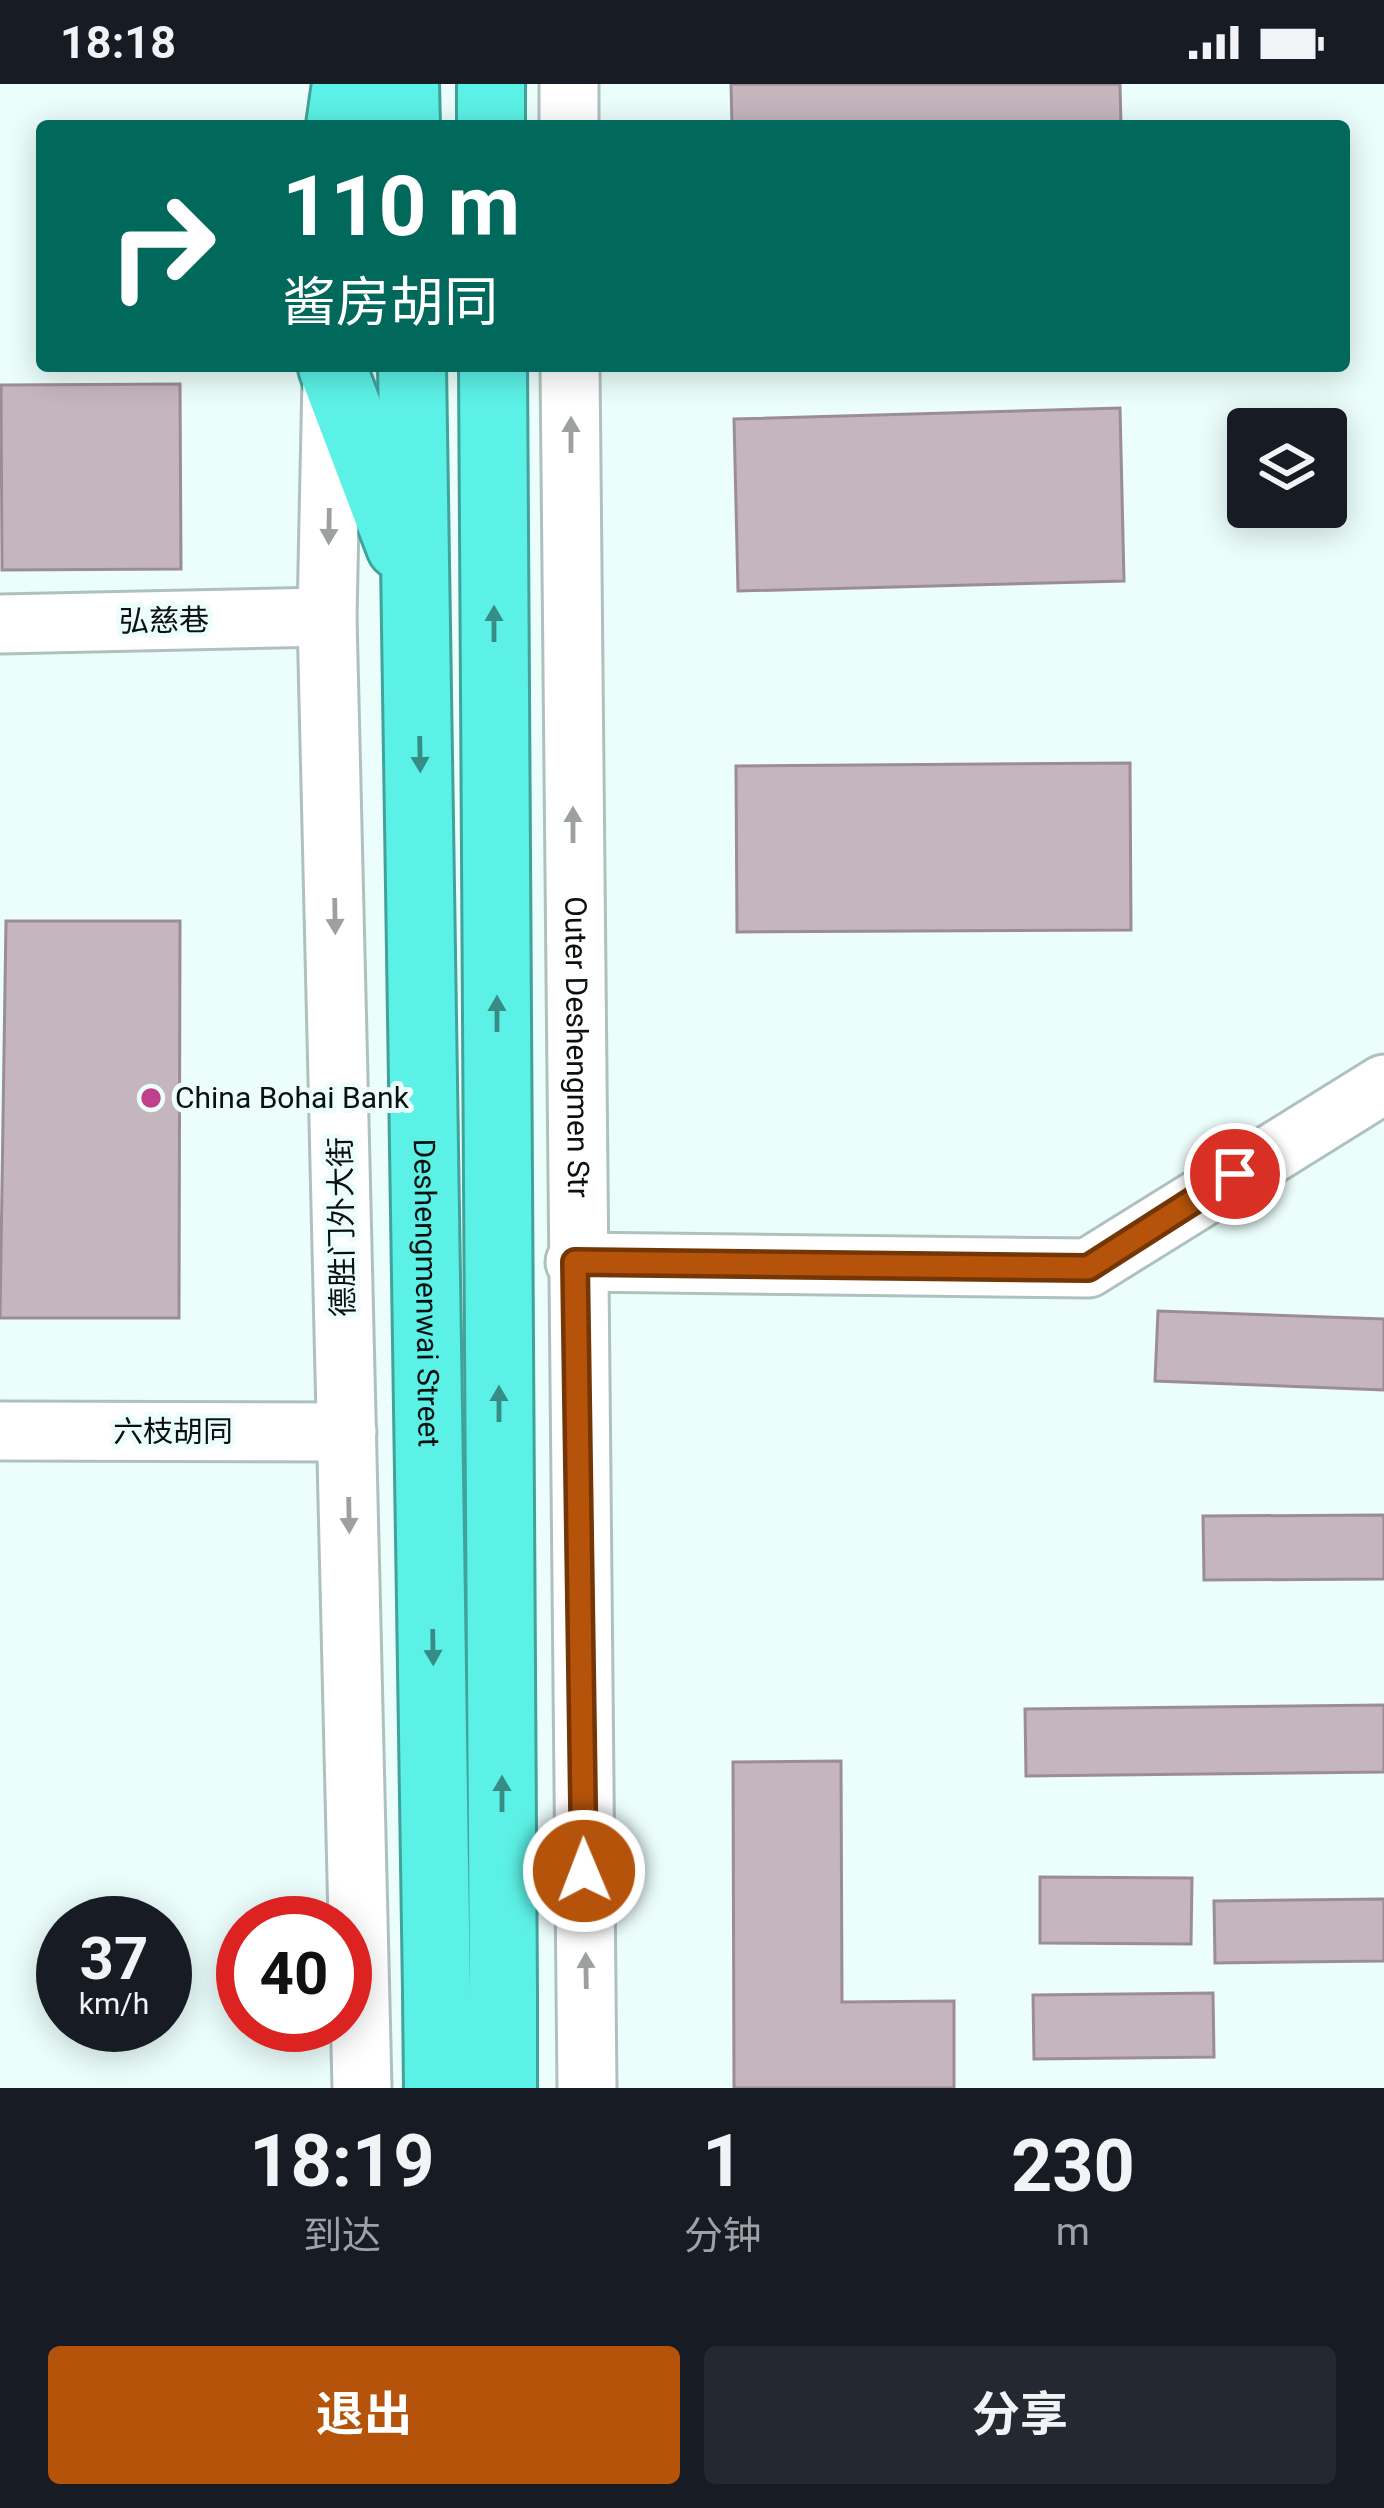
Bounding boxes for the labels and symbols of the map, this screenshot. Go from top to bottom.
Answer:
one-way arrow [561,415,580,453]
one-way arrow [319,508,339,546]
street label: 弘慈巷 [119,602,209,639]
one-way arrow [484,604,504,642]
one-way arrow [411,736,430,774]
one-way arrow [563,805,583,843]
street label: Outer Deshengmen Str [558,896,596,1198]
one-way arrow [325,898,344,936]
one-way arrow [487,994,507,1032]
place label: China Bohai Bank [175,1080,410,1115]
marker: China Bohai Bank [138,1085,164,1111]
pin [1184,1123,1286,1225]
street label: 德胜门外大街 [322,1137,361,1317]
street label: Deshengmenwai Street [407,1138,447,1447]
one-way arrow [489,1384,509,1422]
street label: 六枝胡同 [113,1414,233,1449]
one-way arrow [339,1497,358,1535]
one-way arrow [423,1629,442,1667]
one-way arrow [492,1774,512,1812]
position arrow [521,1808,647,1934]
speed limit sign: 40 [216,1896,372,2052]
one-way arrow [576,1951,596,1989]

